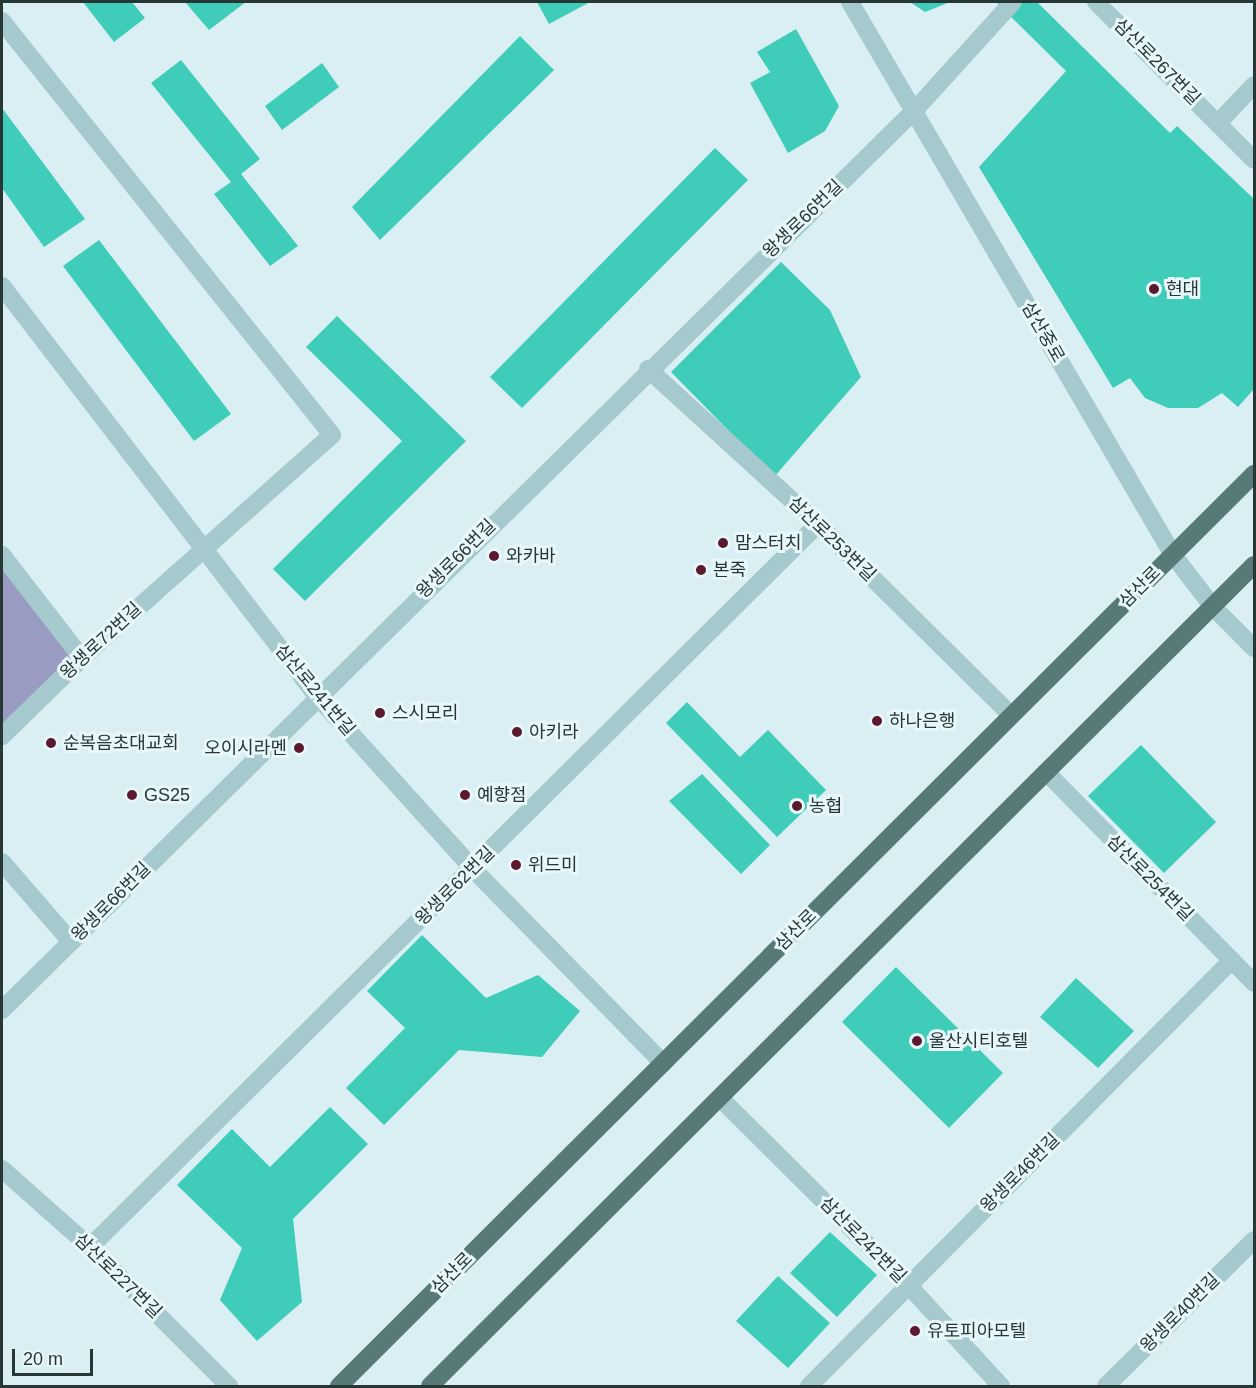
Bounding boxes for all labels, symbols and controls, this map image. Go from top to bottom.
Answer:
street label: 삼산로267번길 [1109,14,1205,110]
street label: 왕생로66번길 [759,176,847,262]
place label: 현대 [1166,278,1199,300]
marker: 현대 [1147,282,1161,296]
street label: 삼산중로 [1017,298,1069,366]
street label: 삼산로253번길 [784,492,880,586]
street label: 왕생로66번길 [412,515,500,603]
place label: 맘스터치 [735,532,801,554]
marker: 맘스터치 [716,536,730,550]
place label: 와카바 [506,545,556,567]
marker: 와카바 [487,549,501,563]
place label: 본죽 [713,559,746,581]
street label: 삼산로 [1115,562,1165,612]
marker: 본죽 [694,563,708,577]
street label: 왕생로72번길 [56,598,146,684]
street label: 삼산로241번길 [270,640,360,740]
place label: 스시모리 [392,702,458,724]
marker: 스시모리 [373,706,387,720]
place label: 하나은행 [889,710,955,732]
marker: 하나은행 [870,714,884,728]
place label: 아키라 [529,721,579,743]
marker: 아키라 [510,725,524,739]
place label: 순복음초대교회 [63,732,179,754]
marker: 순복음초대교회 [44,736,58,750]
place label: 오이시라멘 [204,737,287,759]
marker: 오이시라멘 [292,741,306,755]
place label: GS25 [144,784,190,806]
place label: 예향점 [477,784,527,806]
marker: GS25 [125,788,139,802]
marker: 예향점 [458,788,472,802]
place label: 농협 [809,795,842,817]
marker: 농협 [790,799,804,813]
street label: 삼산로254번길 [1102,830,1198,926]
street label: 왕생로62번길 [411,842,499,930]
place label: 위드미 [528,854,578,876]
street label: 왕생로66번길 [67,858,155,946]
marker: 위드미 [509,858,523,872]
street label: 삼산로 [771,905,821,955]
place label: 울산시티호텔 [929,1030,1028,1052]
marker: 울산시티호텔 [910,1034,924,1048]
street label: 왕생로46번길 [976,1129,1064,1217]
street label: 삼산로242번길 [815,1192,911,1288]
street label: 삼산로227번길 [70,1229,166,1323]
street label: 삼산로 [427,1248,477,1298]
street label: 왕생로40번길 [1136,1269,1224,1357]
place label: 유토피아모텔 [927,1320,1026,1342]
marker: 유토피아모텔 [908,1324,922,1338]
scale bar [15,1337,96,1375]
text: 20 m [23,1349,63,1369]

